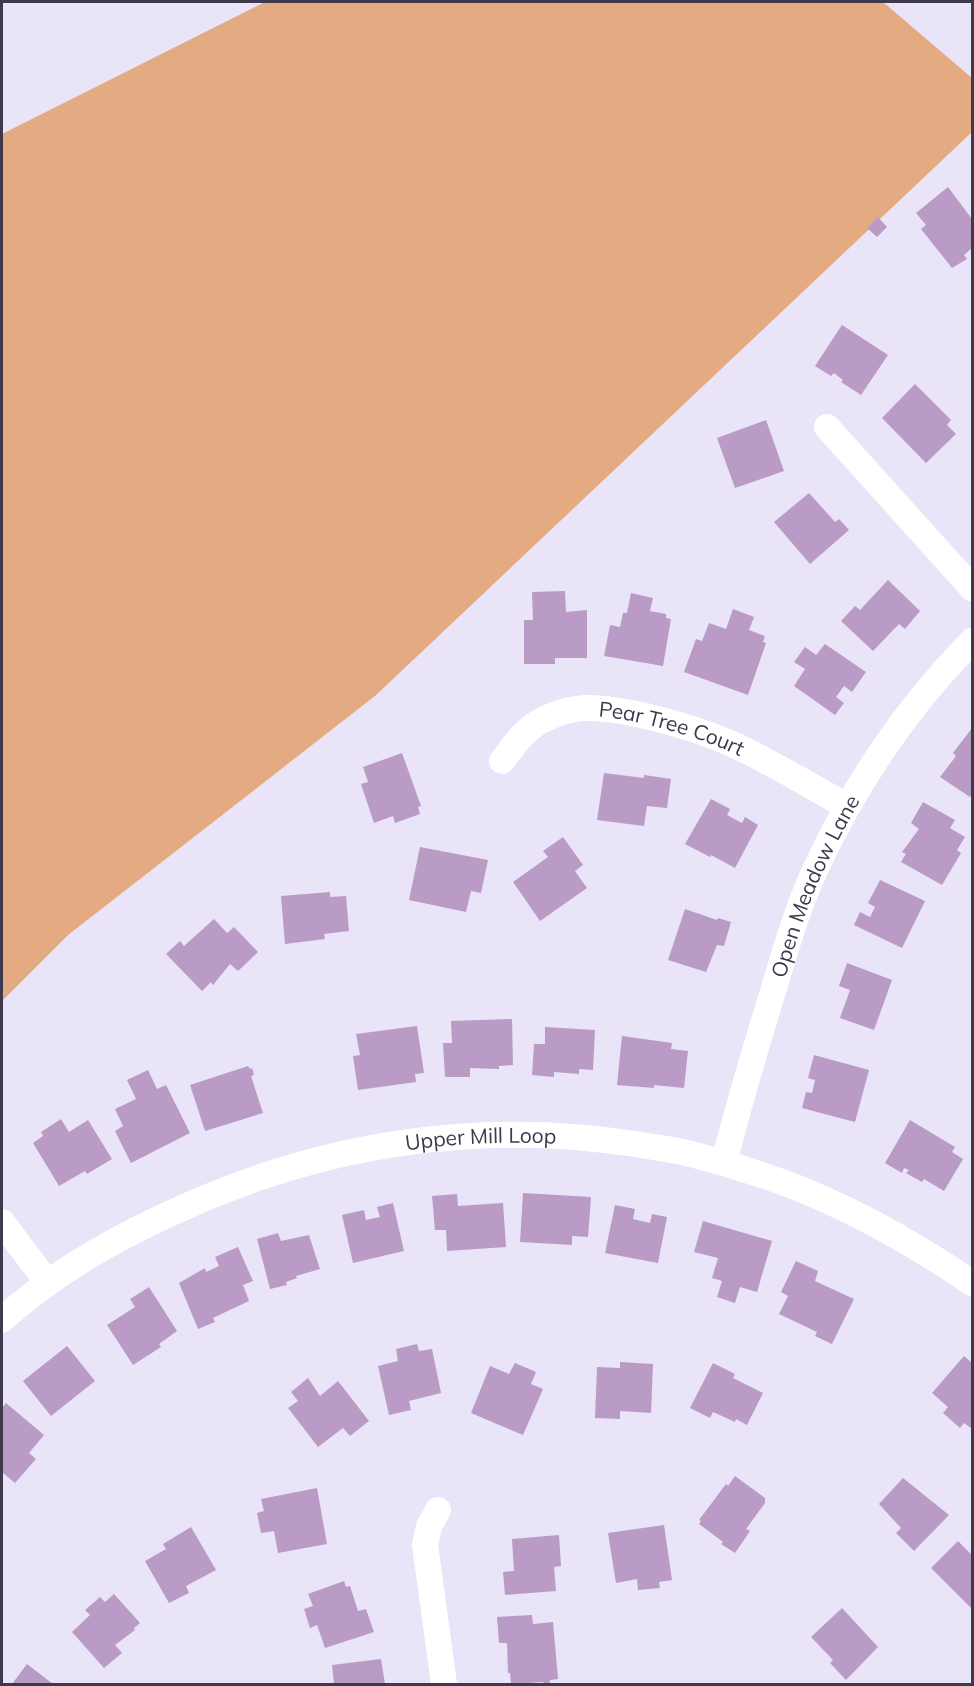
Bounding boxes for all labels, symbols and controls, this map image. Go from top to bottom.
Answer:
street label: Pear Tree Court [598,695,749,761]
street label: Open Meadow Lane [765,790,865,980]
street label: Upper Mill Loop [403,1122,557,1155]

